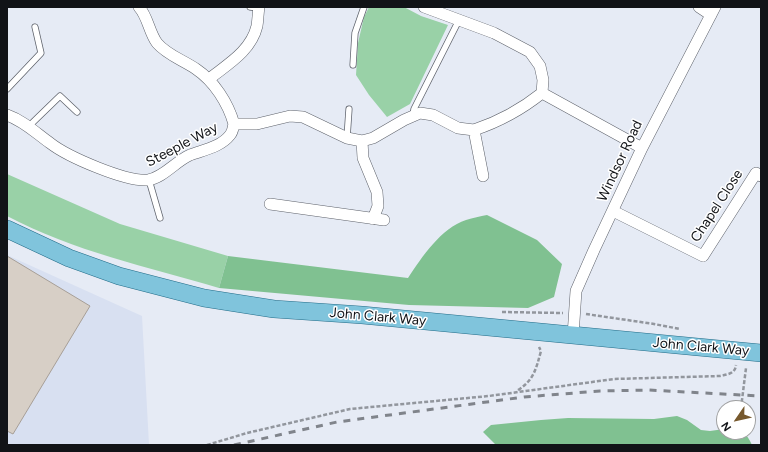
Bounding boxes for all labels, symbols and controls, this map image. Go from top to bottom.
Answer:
street label: Windsor Road [594,118,646,204]
street label: Steeple Way [143,119,221,171]
street label: Chapel Close [687,167,747,245]
street label: John Clark Way [329,304,427,330]
street label: John Clark Way [652,334,750,360]
north arrow [716,400,756,440]
text: N [719,419,734,434]

